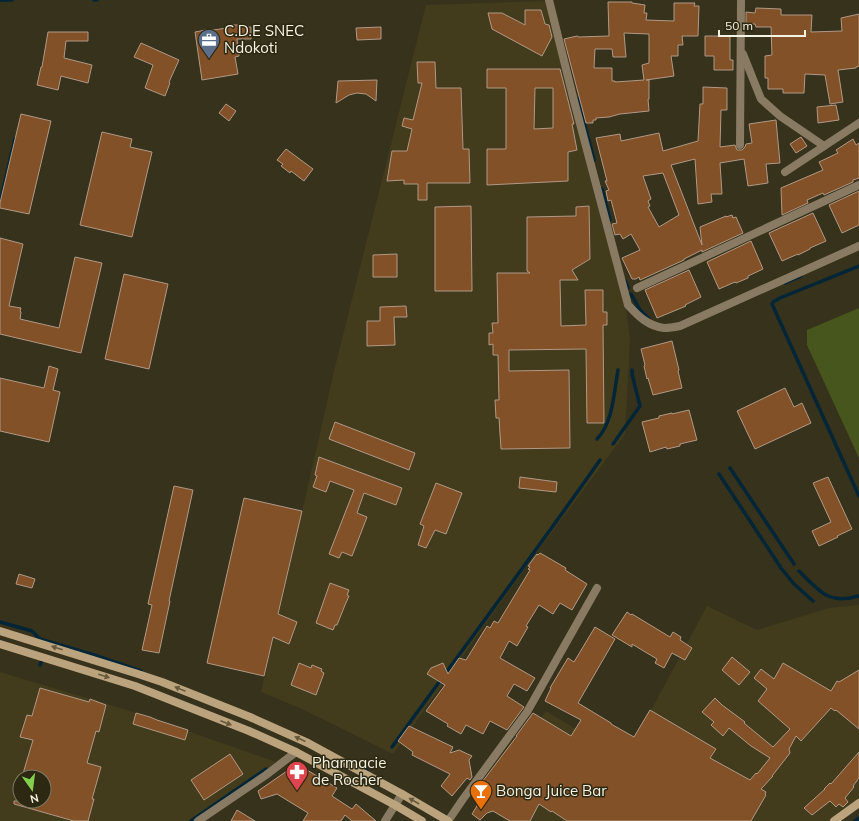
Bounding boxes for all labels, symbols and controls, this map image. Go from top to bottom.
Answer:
scale bar [719,12,805,38]
text: 50 m [725,18,753,33]
place label: C.D.E SNEC Ndokoti [224,21,304,57]
office icon: C.D.E SNEC Ndokoti [196,27,222,60]
one-way arrow [50,645,62,651]
one-way arrow [99,674,111,680]
one-way arrow [173,686,185,692]
one-way arrow [220,720,232,726]
one-way arrow [294,736,306,742]
place label: Pharmacie de Rocher [312,753,386,789]
pharmacy icon: Pharmacie de Rocher [284,759,310,792]
north arrow [12,769,52,809]
bar icon: Bonga Juice Bar [468,778,494,811]
place label: Bonga Juice Bar [496,781,607,800]
text: N [29,791,40,807]
one-way arrow [408,798,420,805]

